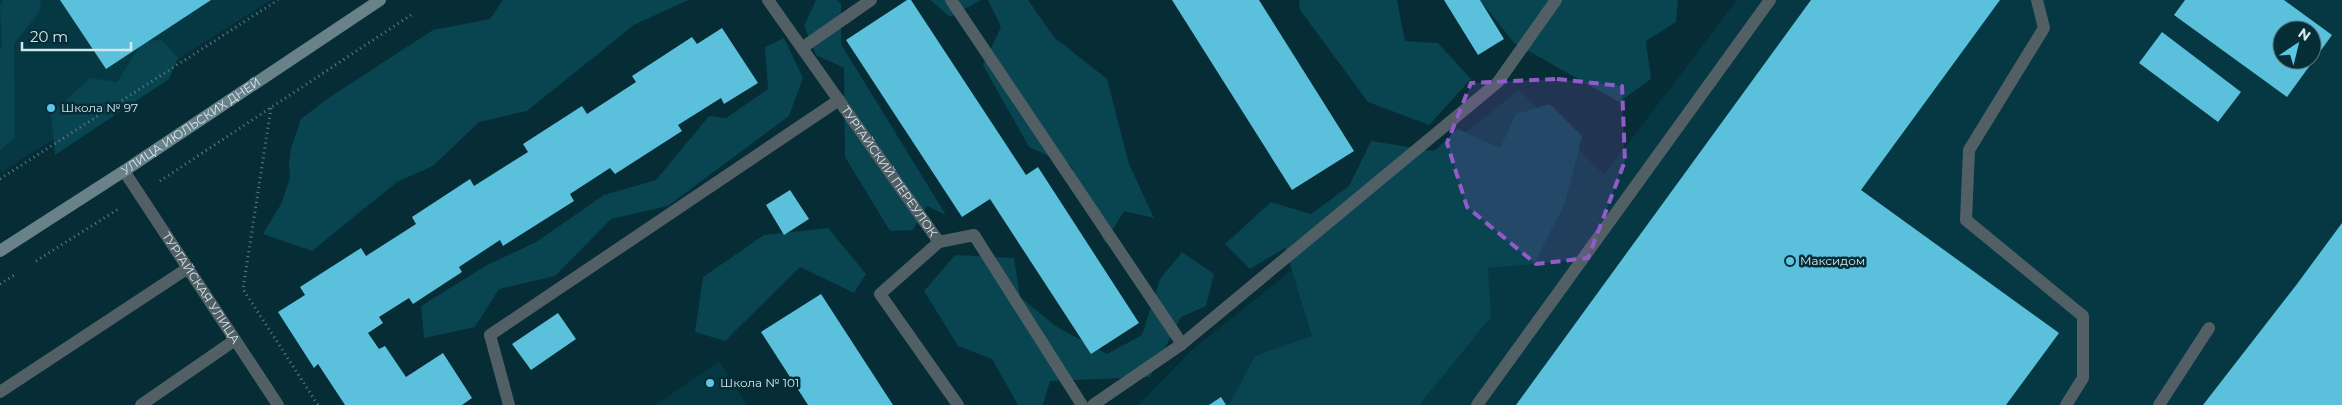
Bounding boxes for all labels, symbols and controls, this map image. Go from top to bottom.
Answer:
scale bar [22,20,131,52]
north arrow [2272,20,2322,70]
text: N [2295,24,2314,45]
text: 20 m [30,27,68,46]
street label: УЛИЦА ИЮЛЬСКИХ ДНЕЙ [118,74,263,178]
place label: Школа № 97 [61,100,138,115]
marker: Школа № 97 [45,102,57,114]
street label: ТУРГАЙСКИЙ ПЕРЕУЛОК [838,103,941,240]
street label: ТУРГАЙСКАЯ УЛИЦА [159,229,244,346]
place label: Максидом [1800,253,1865,268]
marker: Максидом [1784,255,1796,267]
place label: Школа № 101 [720,375,799,390]
marker: Школа № 101 [704,377,716,389]

